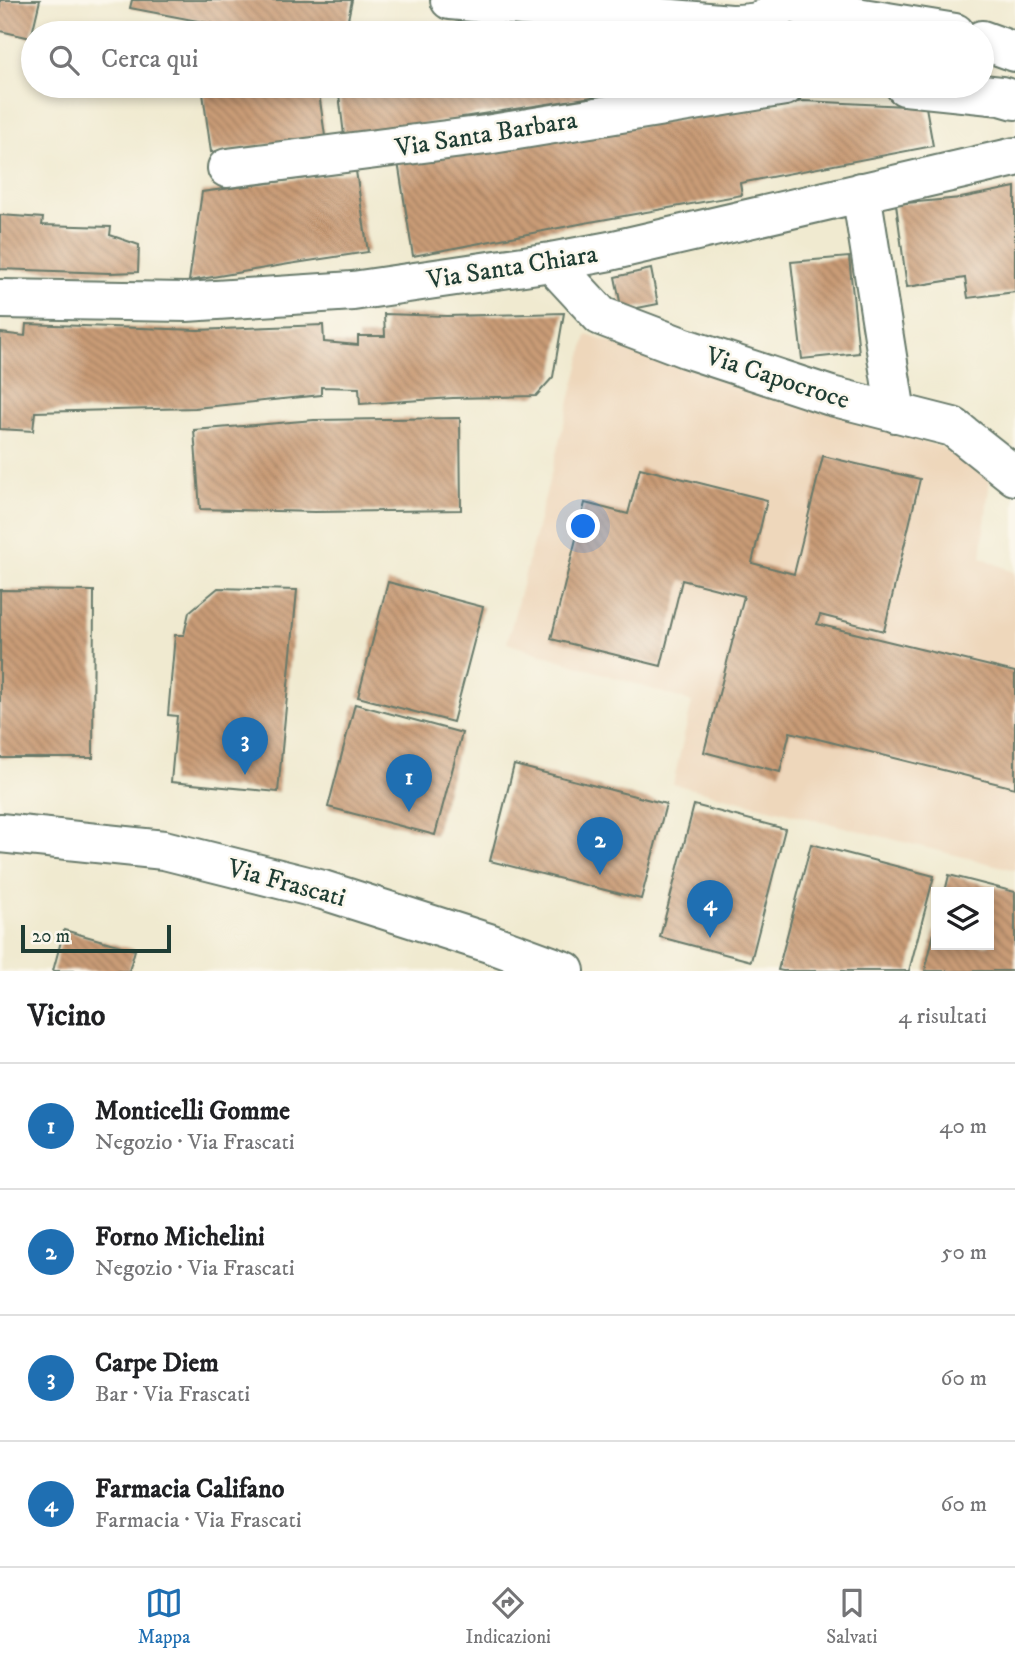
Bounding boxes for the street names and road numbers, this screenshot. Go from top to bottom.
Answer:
street label: Via Santa Barbara [392,104,580,165]
street label: Via Santa Chiara [424,238,600,297]
street label: Via Capocroce [701,339,854,417]
street label: Via Frascati [223,852,349,915]

